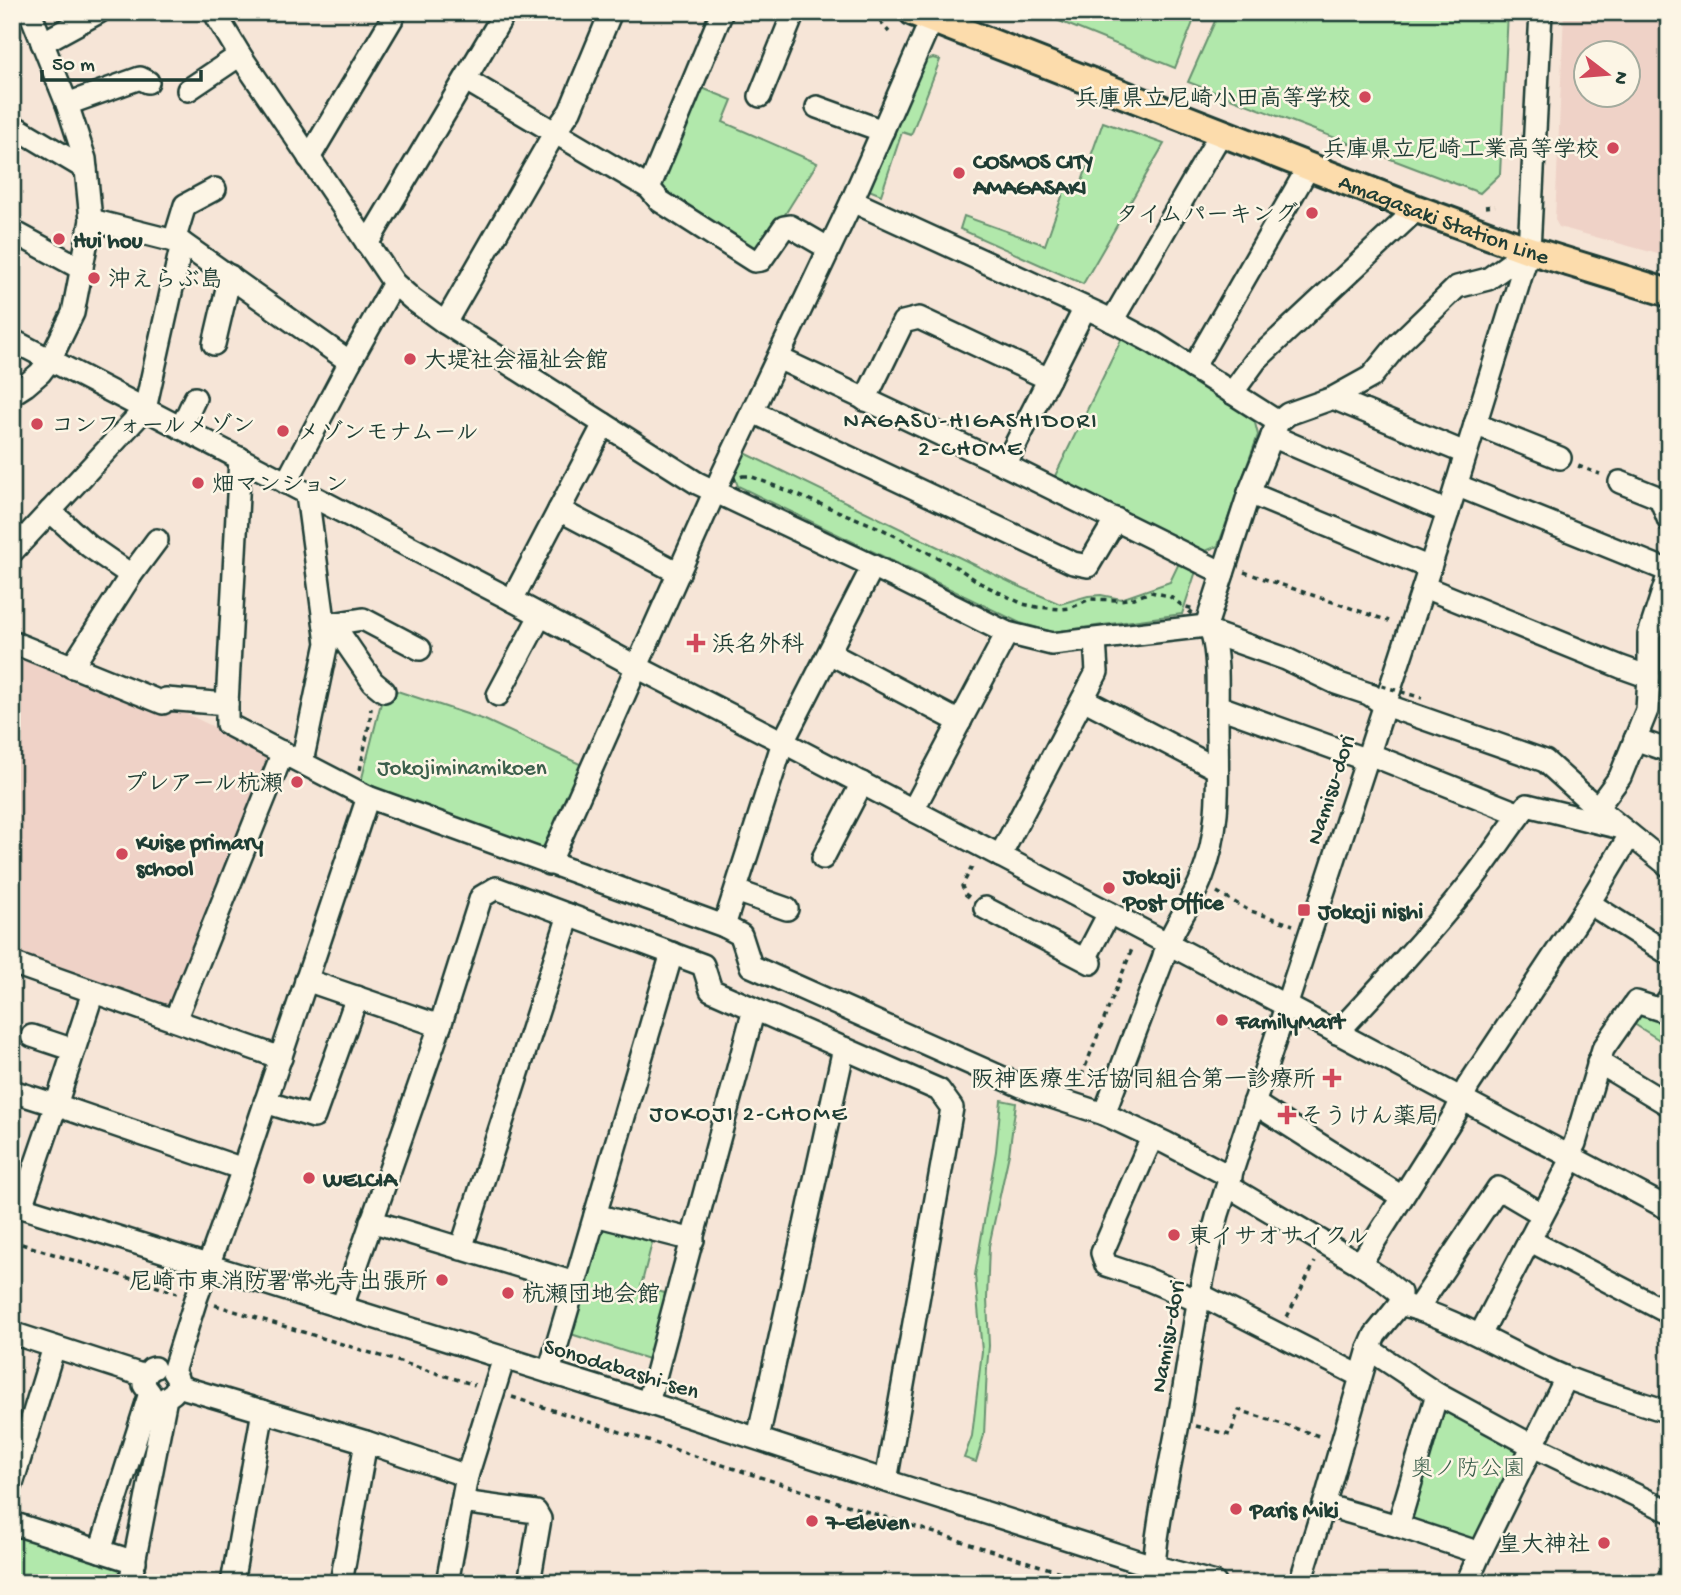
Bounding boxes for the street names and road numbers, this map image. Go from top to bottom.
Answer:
street label: Amagasaki Station Line [1334,170,1553,273]
street label: Namisu-dori [1302,732,1363,849]
street label: Namisu-dori [1146,1278,1193,1395]
street label: Sonodabashi-sen [540,1334,702,1407]

